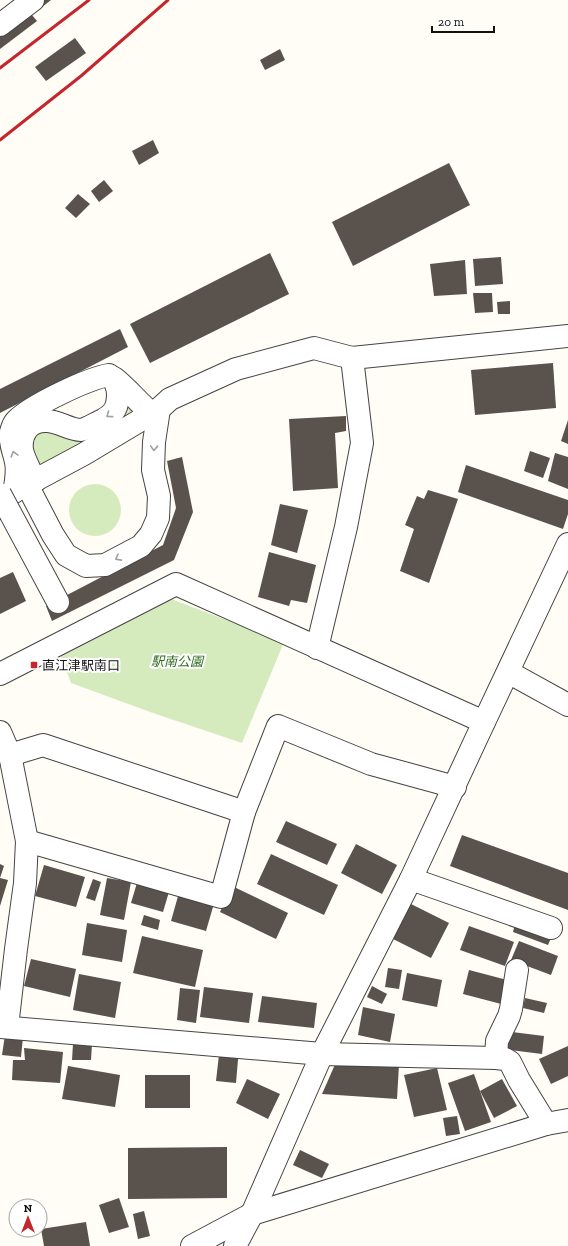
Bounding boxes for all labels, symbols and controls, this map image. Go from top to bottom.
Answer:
scale bar [432,8,494,34]
text: 20 m [438,15,465,29]
one-way arrow [106,410,113,418]
one-way arrow [150,445,158,451]
one-way arrow [10,451,19,458]
one-way arrow [115,553,122,561]
park label: 駅南公園 [151,654,205,669]
place label: 直江津駅南口 [42,658,120,673]
marker: 直江津駅南口 [29,660,39,670]
north arrow [8,1198,48,1238]
text: N [24,1202,33,1215]

